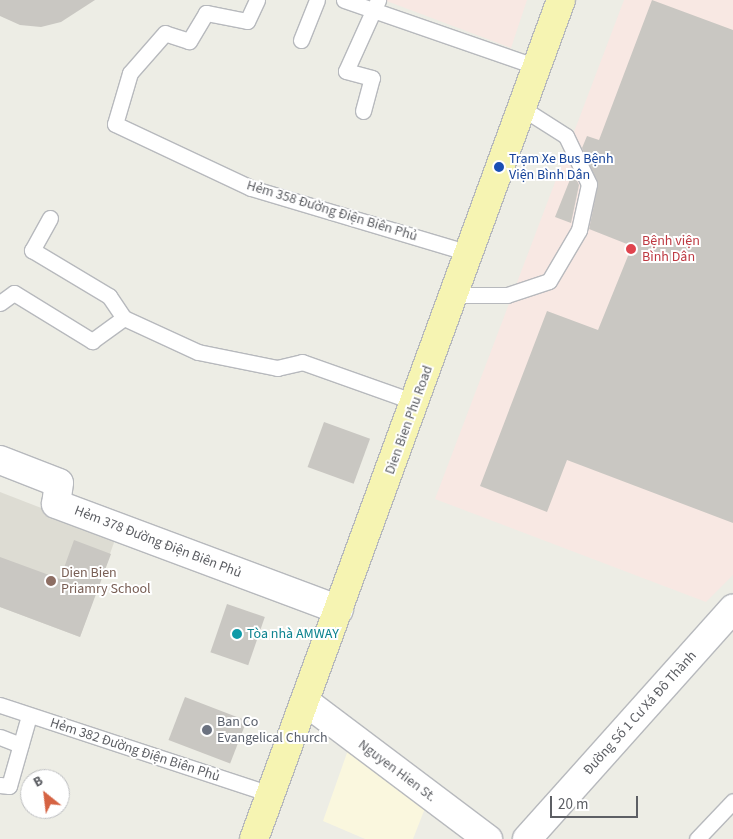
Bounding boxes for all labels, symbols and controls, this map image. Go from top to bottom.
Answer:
place label: Trạm Xe Bus Bệnh Viện Bình Dân [509,151,614,184]
marker: Trạm Xe Bus Bệnh Viện Bình Dân [493,161,505,173]
street label: Hẻm 358 Đường Điện Biên Phủ [245,177,419,245]
place label: Bệnh viện Bình Dân [642,233,700,266]
marker: Bệnh viện Bình Dân [624,242,638,256]
street label: Dien Bien Phu Road [382,363,436,477]
street label: Hẻm 378 Đường Điện Biên Phủ [72,502,244,582]
place label: Dien Bien Priamry School [61,565,151,598]
marker: Dien Bien Priamry School [45,575,57,587]
place label: Tòa nhà AMWAY [247,626,339,642]
marker: Tòa nhà AMWAY [231,628,243,640]
street label: Ðường Số 1 Cư Xá Đô Thành [580,647,700,779]
place label: Ban Co Evangelical Church [217,714,328,746]
street label: Hẻm 382 Đường Điện Biên Phủ [48,715,222,785]
marker: Ban Co Evangelical Church [201,724,213,736]
street label: Nguyen Hien St. [355,736,439,806]
north arrow [20,769,70,819]
text: B [30,771,47,793]
scale bar [553,786,640,818]
text: 20 m [558,794,588,815]

